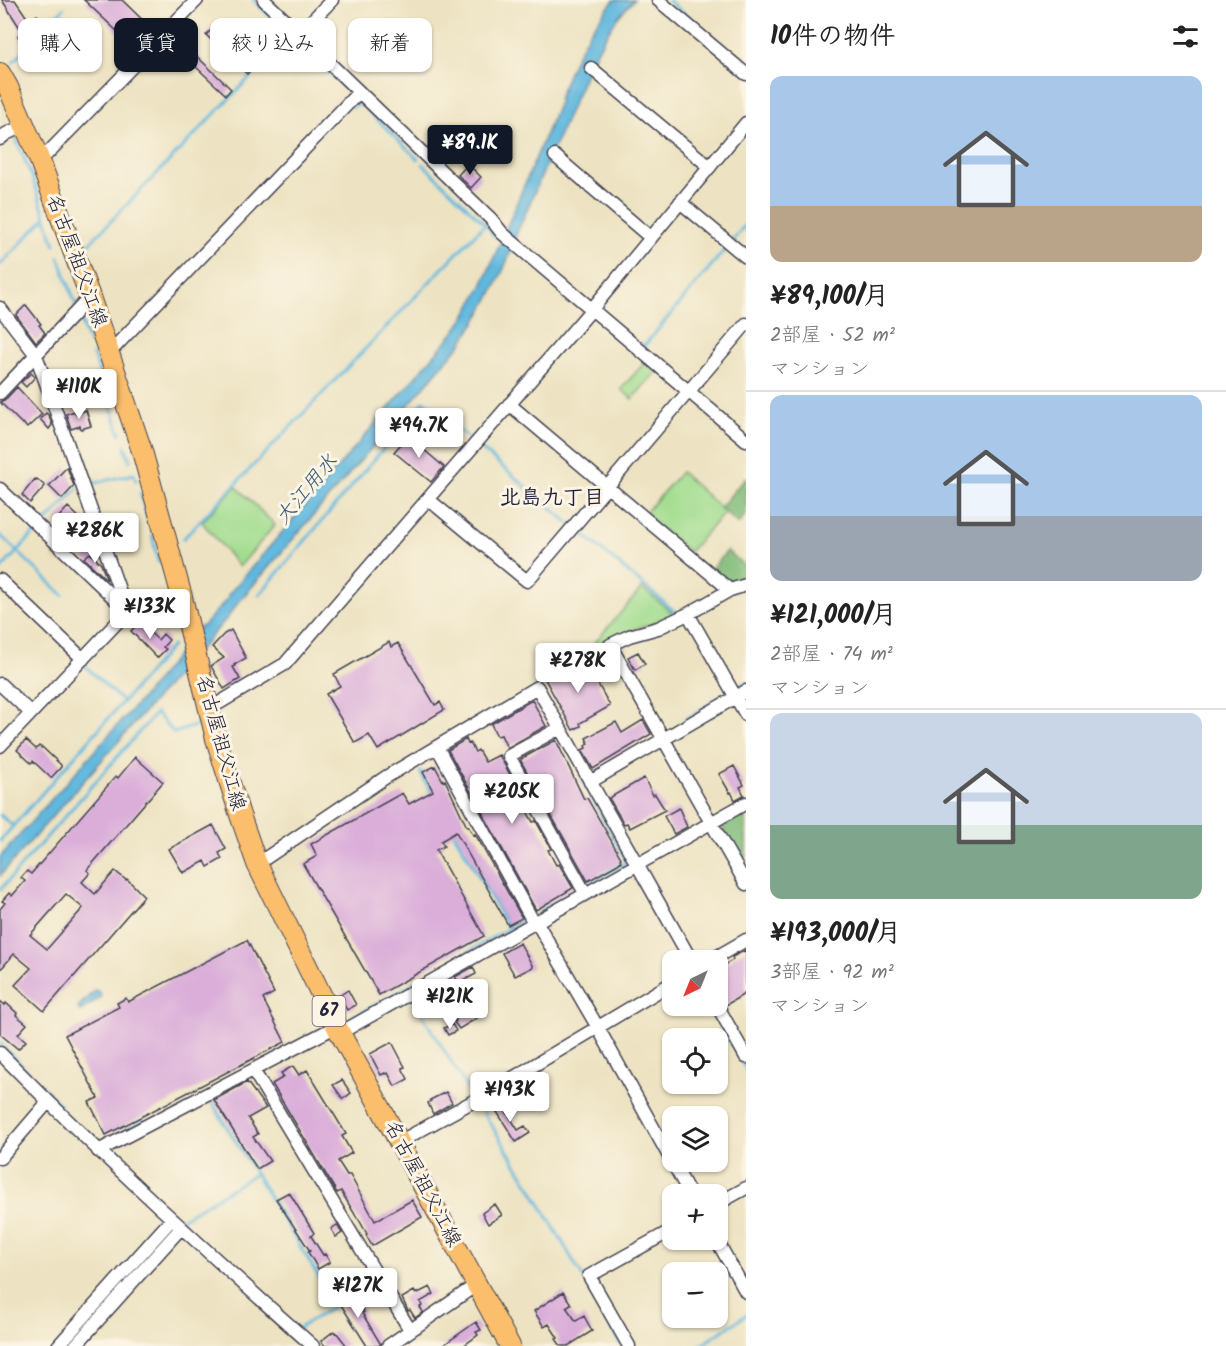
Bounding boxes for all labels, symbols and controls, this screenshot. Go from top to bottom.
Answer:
text: 10件の物件 [770,16,895,58]
chip: 購入 [18,18,102,72]
chip: 賃貸 [114,18,198,72]
chip: 絞り込み [210,18,336,72]
chip: 新着 [348,18,432,72]
icon: filters [1169,20,1202,53]
icon: home [932,115,1040,223]
pin: ¥89.1K [421,125,519,176]
text: ¥89.1K [441,128,499,160]
street label: 名古屋祖父江線 [37,190,115,332]
text: ¥89,100/月 [770,276,889,318]
text: 2部屋 · 52 m² [770,320,895,352]
text: マンション [770,354,869,386]
pin: ¥110K [37,369,121,420]
text: ¥110K [56,372,102,404]
pin: ¥94.7K [370,408,468,459]
text: ¥94.7K [389,411,449,443]
icon: home [932,434,1040,542]
water label: 大江用水 [267,447,347,533]
district label: 北島九丁目 [500,482,605,515]
pin: ¥286K [53,513,137,564]
text: ¥286K [66,516,124,548]
pin: ¥133K [108,589,192,640]
text: ¥133K [124,592,176,624]
text: ¥121,000/月 [770,595,897,637]
text: 2部屋 · 74 m² [770,639,893,671]
pin: ¥278K [536,643,620,694]
text: ¥278K [549,646,607,678]
street label: 名古屋祖父江線 [186,671,254,815]
text: マンション [770,673,869,705]
icon: home [932,752,1040,860]
pin: ¥205K [470,774,554,825]
text: ¥205K [484,777,540,809]
text: ¥193,000/月 [770,913,901,955]
north arrow [662,950,728,1016]
map controls [662,950,728,1328]
text: 3部屋 · 92 m² [770,957,894,989]
pin: ¥121K [408,979,492,1030]
text: ¥121K [426,982,474,1014]
text: マンション [770,991,869,1023]
road number: 67 [312,996,346,1026]
button: locate [662,1028,728,1094]
pin: ¥193K [468,1072,552,1123]
text: ¥193K [484,1075,536,1107]
button: layers [662,1106,728,1172]
street label: 名古屋祖父江線 [375,1115,469,1253]
button: + [662,1184,728,1250]
button: − [662,1262,728,1328]
pin: ¥127K [316,1268,400,1319]
text: ¥127K [332,1271,384,1303]

